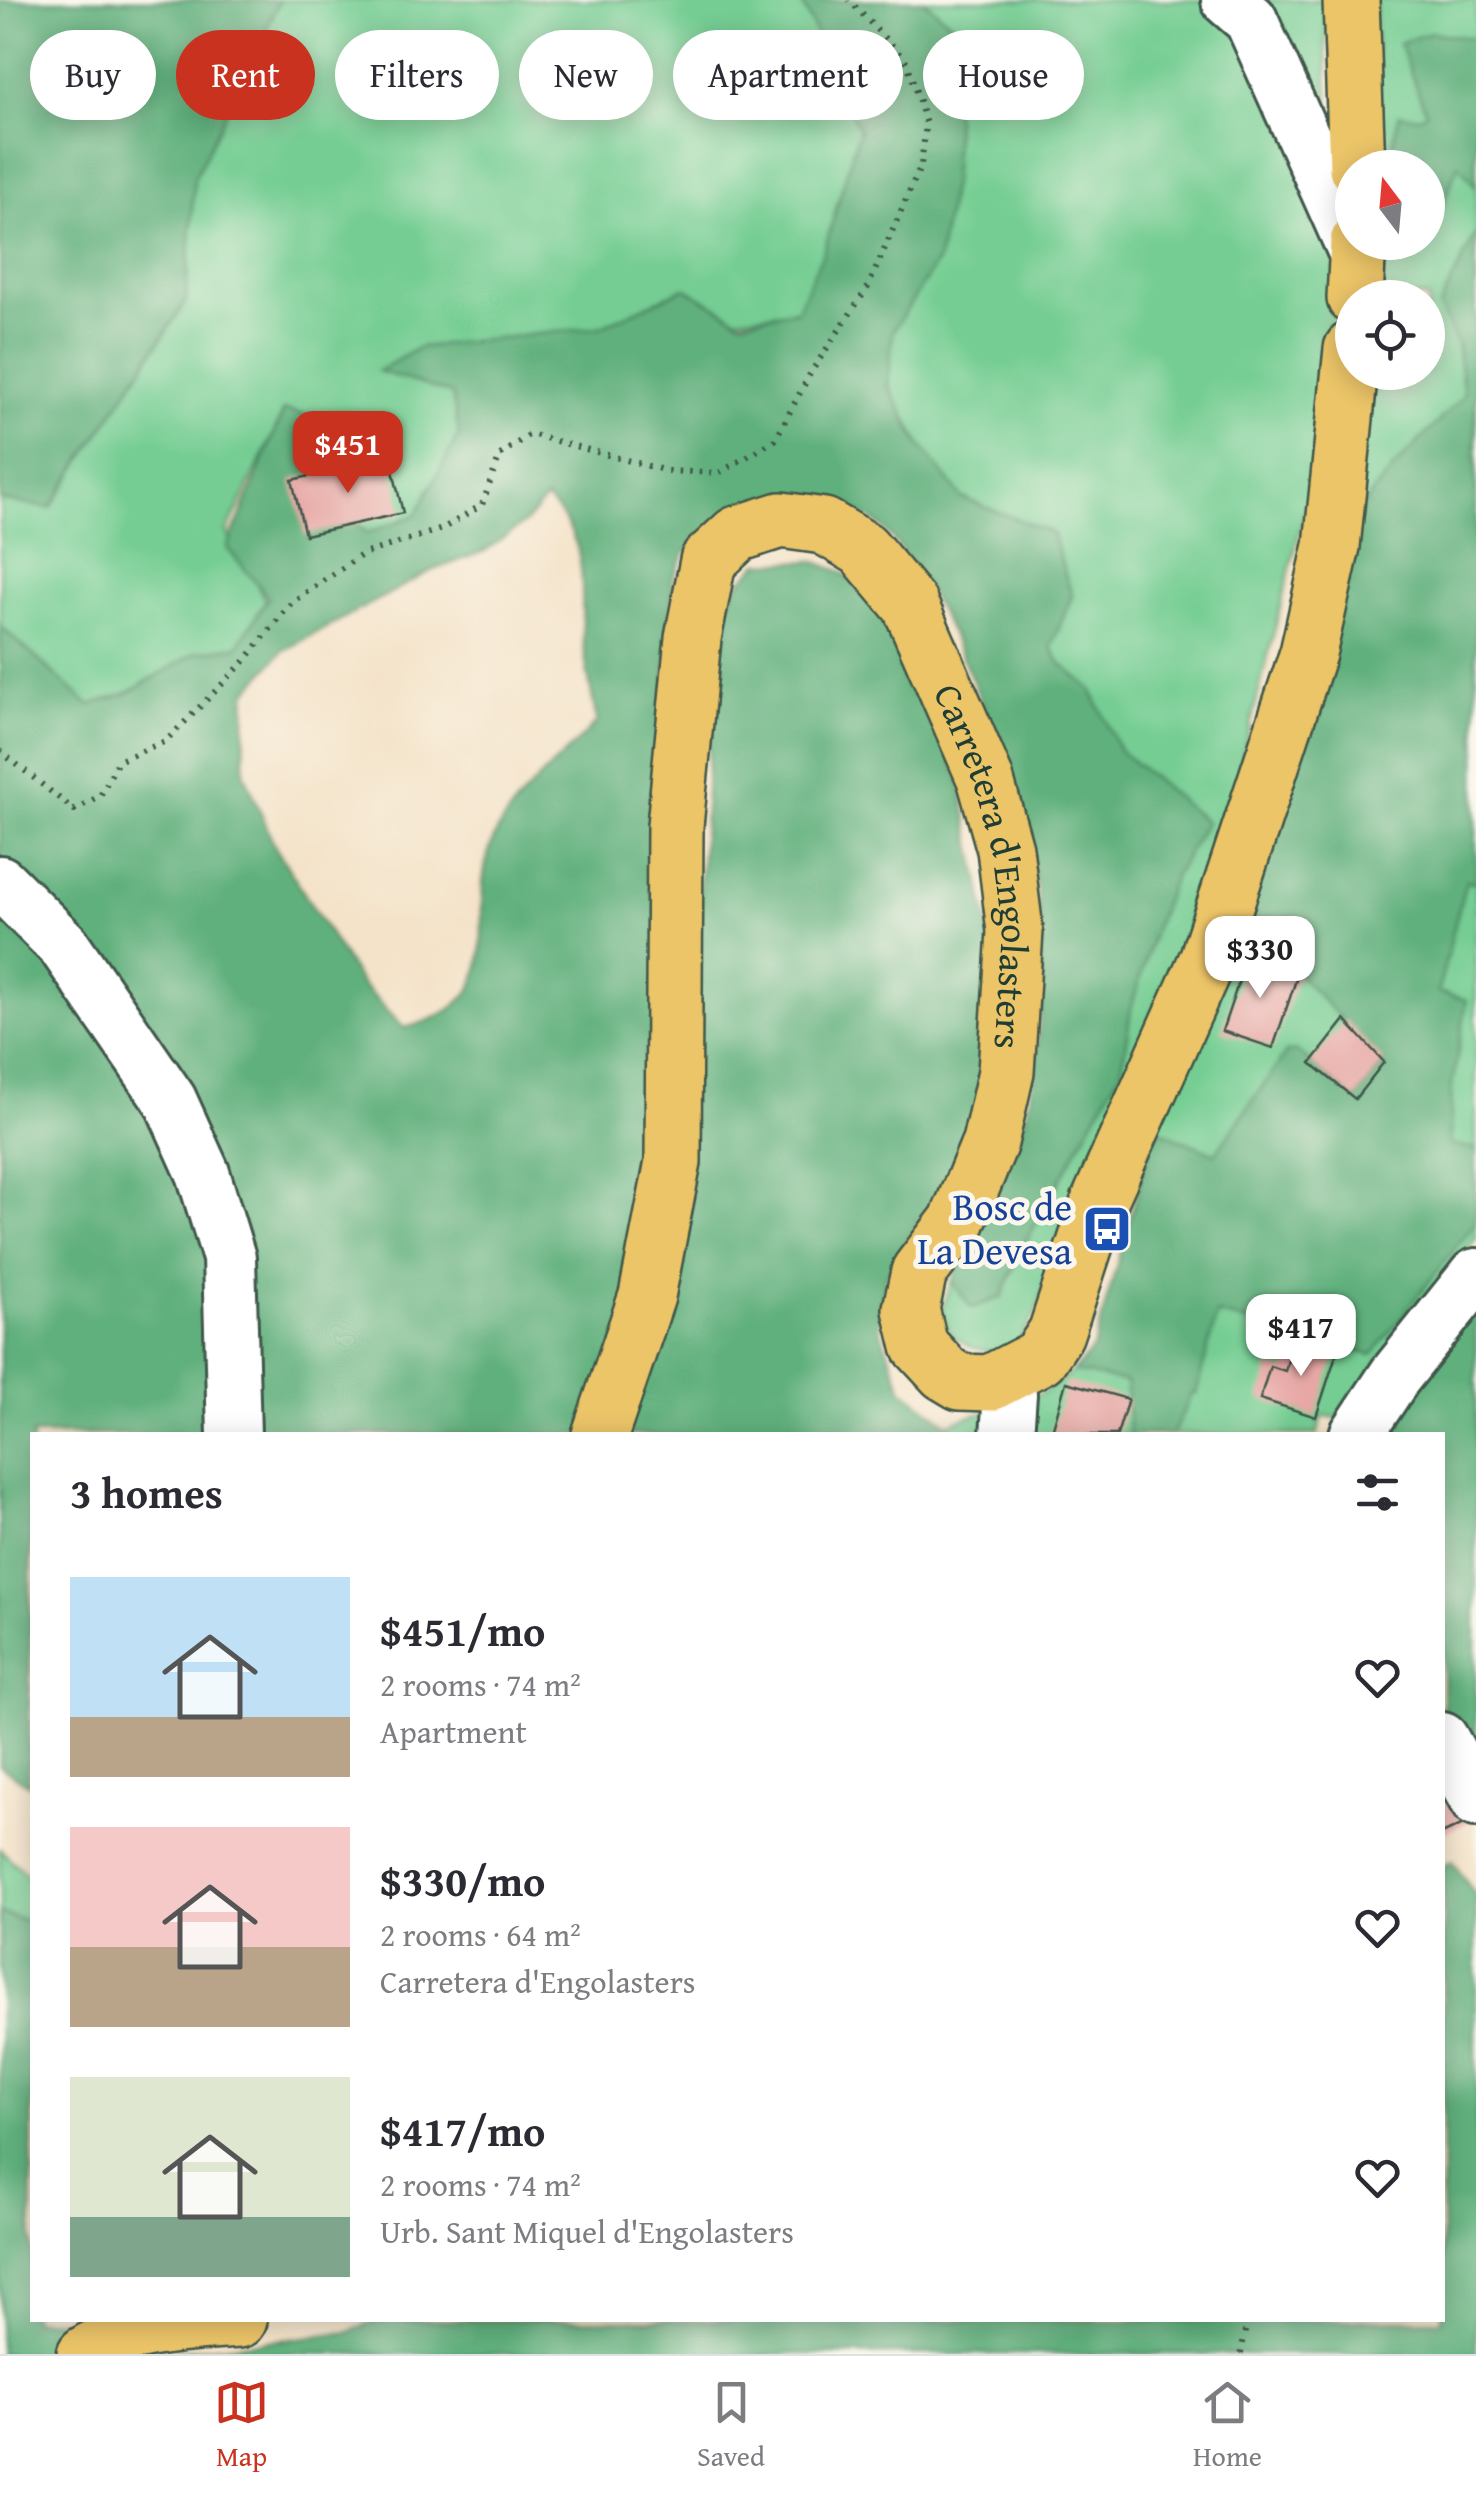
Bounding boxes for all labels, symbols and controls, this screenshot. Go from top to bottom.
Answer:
chip: Buy [30,30,156,120]
chip: Rent [176,30,315,120]
chip: Filters [335,30,499,120]
chip: New [519,30,653,120]
chip: Apartment [673,30,903,120]
chip: House [923,30,1084,120]
north arrow [1335,150,1445,260]
map controls [1335,150,1445,390]
button: locate [1335,280,1445,390]
pin: $451 [289,411,407,496]
text: $451 [315,420,381,467]
street label: Carretera d'Engolasters [920,675,1044,1051]
pin: $330 [1201,916,1319,1001]
text: $330 [1227,925,1293,972]
place label: Bosc de La Devesa [917,1178,1072,1278]
bus stop icon: Bosc de La Devesa [1081,1203,1133,1255]
pin: $417 [1242,1294,1360,1379]
text: $417 [1268,1303,1334,1350]
text: 3 homes [70,1462,223,1523]
icon: filters [1350,1465,1405,1520]
text: $451/mo [380,1600,545,1661]
icon: home [150,1617,270,1737]
icon: heart [1350,1650,1405,1705]
text: 2 rooms · 74 m² [380,1661,581,1708]
text: Apartment [380,1708,527,1755]
text: $330/mo [380,1850,545,1911]
icon: home [150,1867,270,1987]
icon: heart [1350,1900,1405,1955]
text: 2 rooms · 64 m² [380,1911,581,1958]
text: Carretera d'Engolasters [380,1958,696,2005]
text: $417/mo [380,2100,545,2161]
icon: home [150,2117,270,2237]
icon: heart [1350,2150,1405,2205]
text: 2 rooms · 74 m² [380,2161,581,2208]
text: Urb. Sant Miquel d'Engolasters [380,2208,794,2255]
tab: Map [214,2375,269,2476]
tab: Saved [697,2375,765,2476]
tab: Home [1193,2375,1262,2476]

